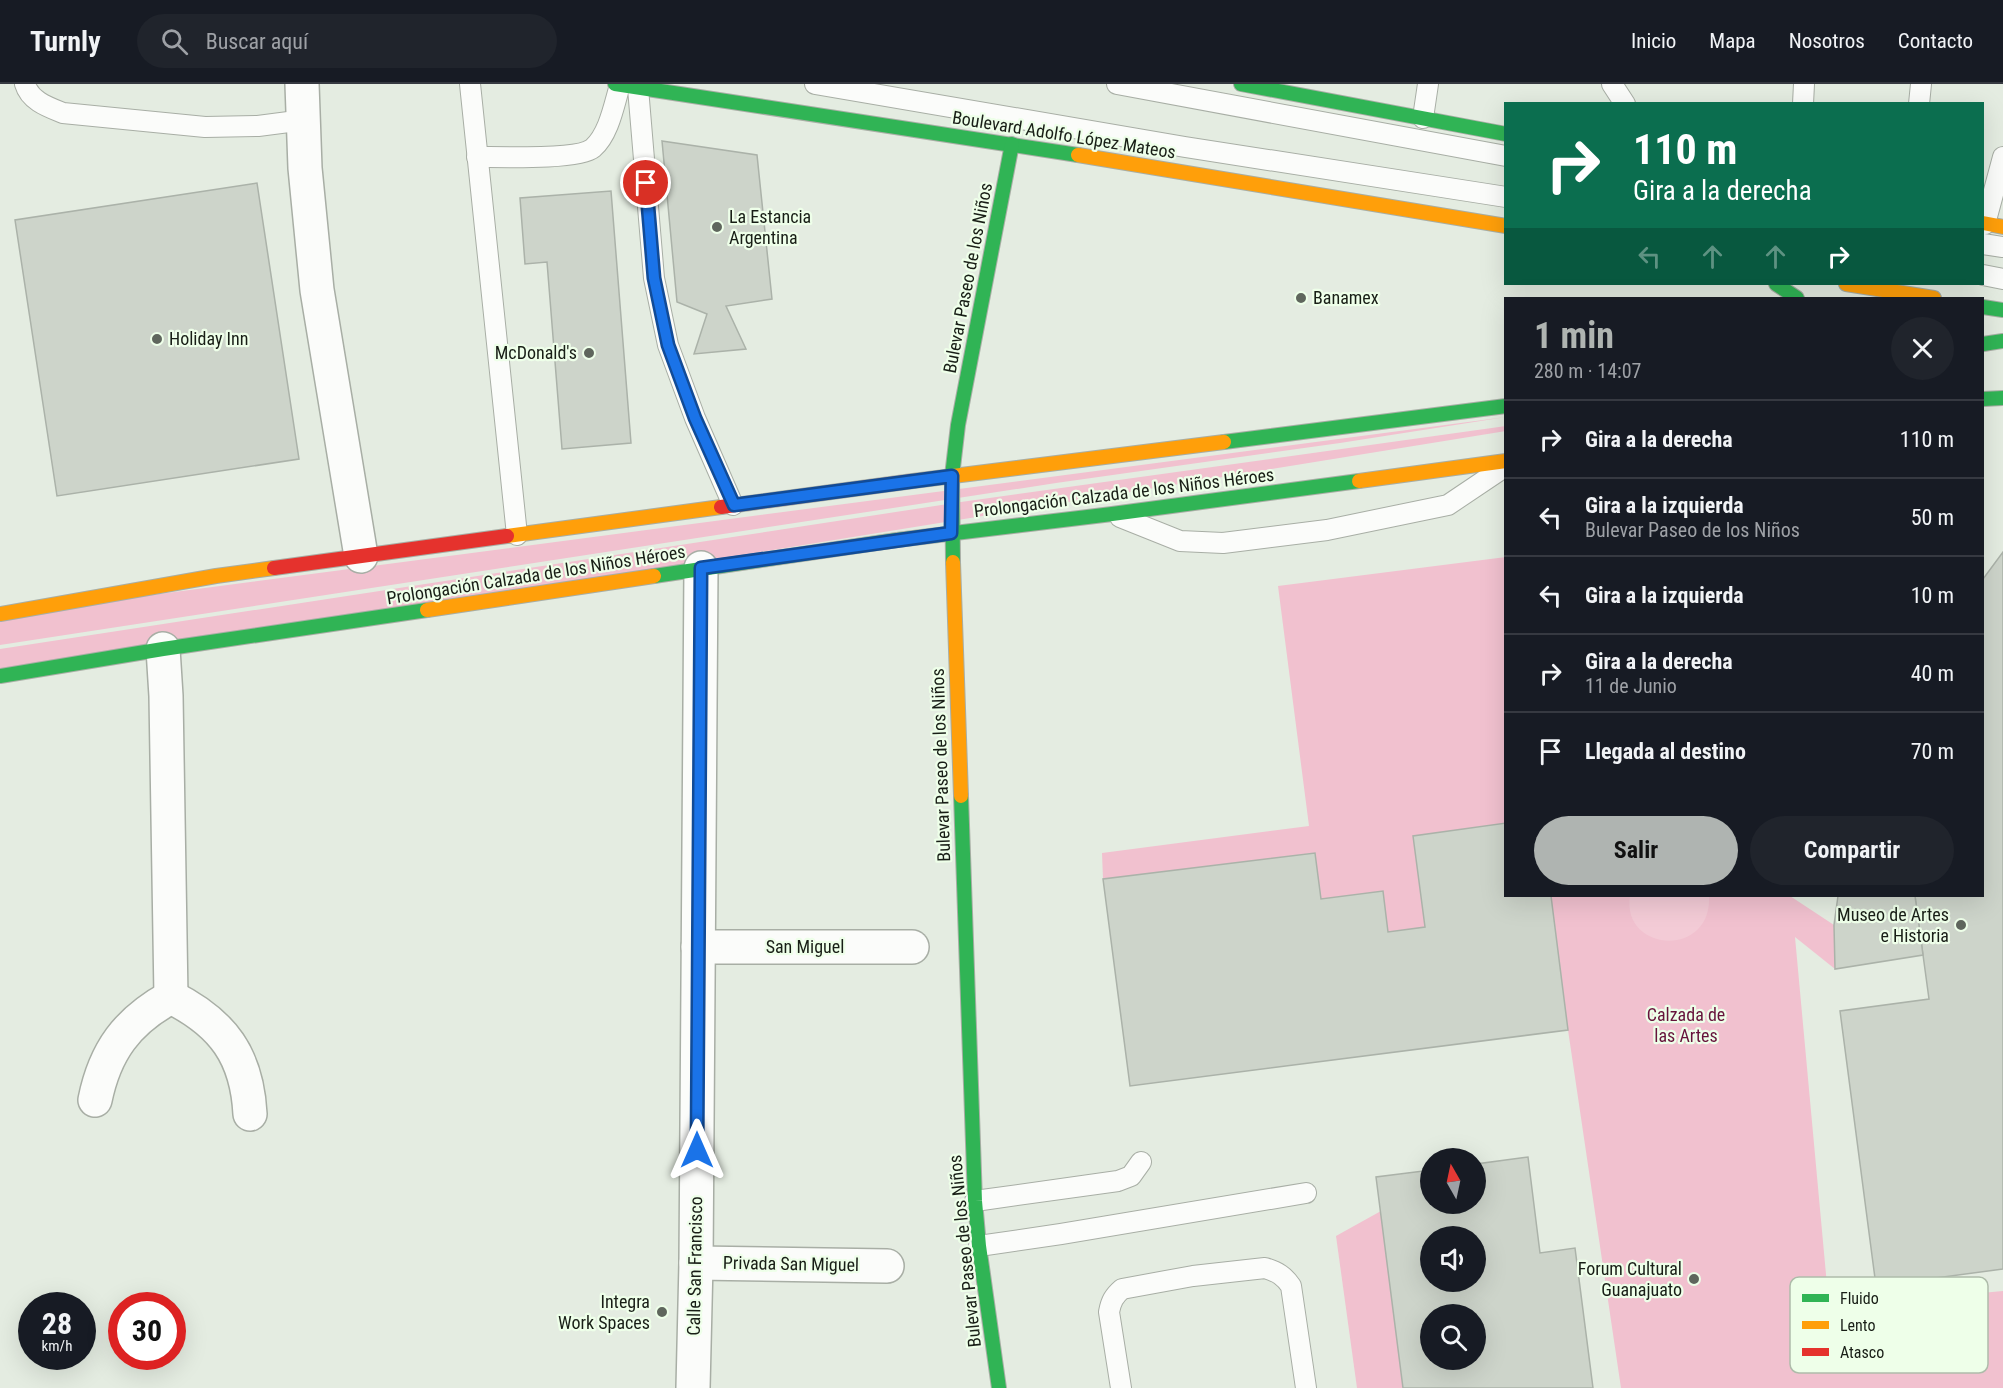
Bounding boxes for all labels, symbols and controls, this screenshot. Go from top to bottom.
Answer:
search box [137,14,557,68]
text: Turnly [30,25,101,58]
icon: search [158,25,191,58]
text: Buscar aquí [206,29,308,54]
text: Inicio [1631,29,1676,53]
text: Mapa [1709,29,1756,53]
text: Nosotros [1789,29,1865,53]
text: Contacto [1898,29,1973,53]
street label: Boulevard Adolfo López Mateos [951,106,1177,163]
text: 110 m [1633,125,1738,174]
icon: right [1534,126,1612,204]
pin [620,157,671,208]
icon: arrive [629,166,662,199]
text: Gira a la derecha [1633,175,1812,207]
street label: Bulevar Paseo de los Niños [939,181,996,375]
place label: La Estancia Argentina [729,206,811,248]
marker: La Estancia Argentina [710,220,724,234]
icon: left [1633,240,1666,273]
icon: ahead [1696,240,1729,273]
icon: ahead [1759,240,1792,273]
icon: right [1822,240,1855,273]
place label: Banamex [1313,287,1379,308]
marker: Banamex [1294,291,1308,305]
text: 1 min [1534,315,1614,357]
button: close [1891,317,1954,380]
place label: Holiday Inn [169,328,248,349]
marker: Holiday Inn [150,332,164,346]
place label: McDonald's [495,342,577,363]
marker: McDonald's [582,346,596,360]
text: 280 m · 14:07 [1534,359,1641,383]
icon: right [1534,423,1567,456]
text: Gira a la derecha [1585,427,1733,452]
text: 110 m [1900,427,1954,452]
street label: Prolongación Calzada de los Niños Héroes [973,464,1275,521]
text: Gira a la izquierda [1585,493,1744,518]
icon: left [1534,501,1567,534]
text: 50 m [1911,505,1954,530]
text: Bulevar Paseo de los Niños [1585,518,1800,542]
street label: Prolongación Calzada de los Niños Héroes [385,541,687,609]
icon: left [1534,579,1567,612]
text: Gira a la izquierda [1585,583,1744,608]
text: 10 m [1911,583,1954,608]
text: Gira a la derecha [1585,649,1733,674]
icon: right [1534,657,1567,690]
text: 40 m [1911,661,1954,686]
street label: Bulevar Paseo de los Niños [927,668,954,862]
text: 11 de Junio [1585,674,1677,698]
icon: arrive [1534,735,1567,768]
text: Llegada al destino [1585,739,1746,764]
text: 70 m [1911,739,1954,764]
button: Salir [1534,816,1738,885]
button: Compartir [1750,816,1954,885]
place label: Museo de Artes e Historia [1837,904,1949,946]
marker: Museo de Artes e Historia [1954,918,1968,932]
street label: San Miguel [766,936,844,957]
park label: Calzada de las Artes [1647,1004,1725,1046]
position arrow [665,1118,729,1182]
north arrow [1420,1148,1486,1214]
map controls [1420,1148,1486,1370]
street label: Bulevar Paseo de los Niños [944,1154,985,1348]
street label: Calle San Francisco [683,1196,706,1336]
button: sound [1420,1226,1486,1292]
street label: Privada San Miguel [723,1252,859,1275]
place label: Forum Cultural Guanajuato [1578,1258,1682,1300]
marker: Forum Cultural Guanajuato [1687,1272,1701,1286]
legend [1790,1277,1988,1373]
text: Fluido [1840,1289,1879,1308]
place label: Integra Work Spaces [558,1291,650,1333]
speed limit sign: 30 [108,1292,186,1370]
button: search [1420,1304,1486,1370]
marker: Integra Work Spaces [655,1305,669,1319]
text: 28 [42,1306,72,1341]
text: Lento [1840,1316,1875,1335]
text: km/h [42,1337,72,1355]
text: Atasco [1840,1343,1884,1362]

